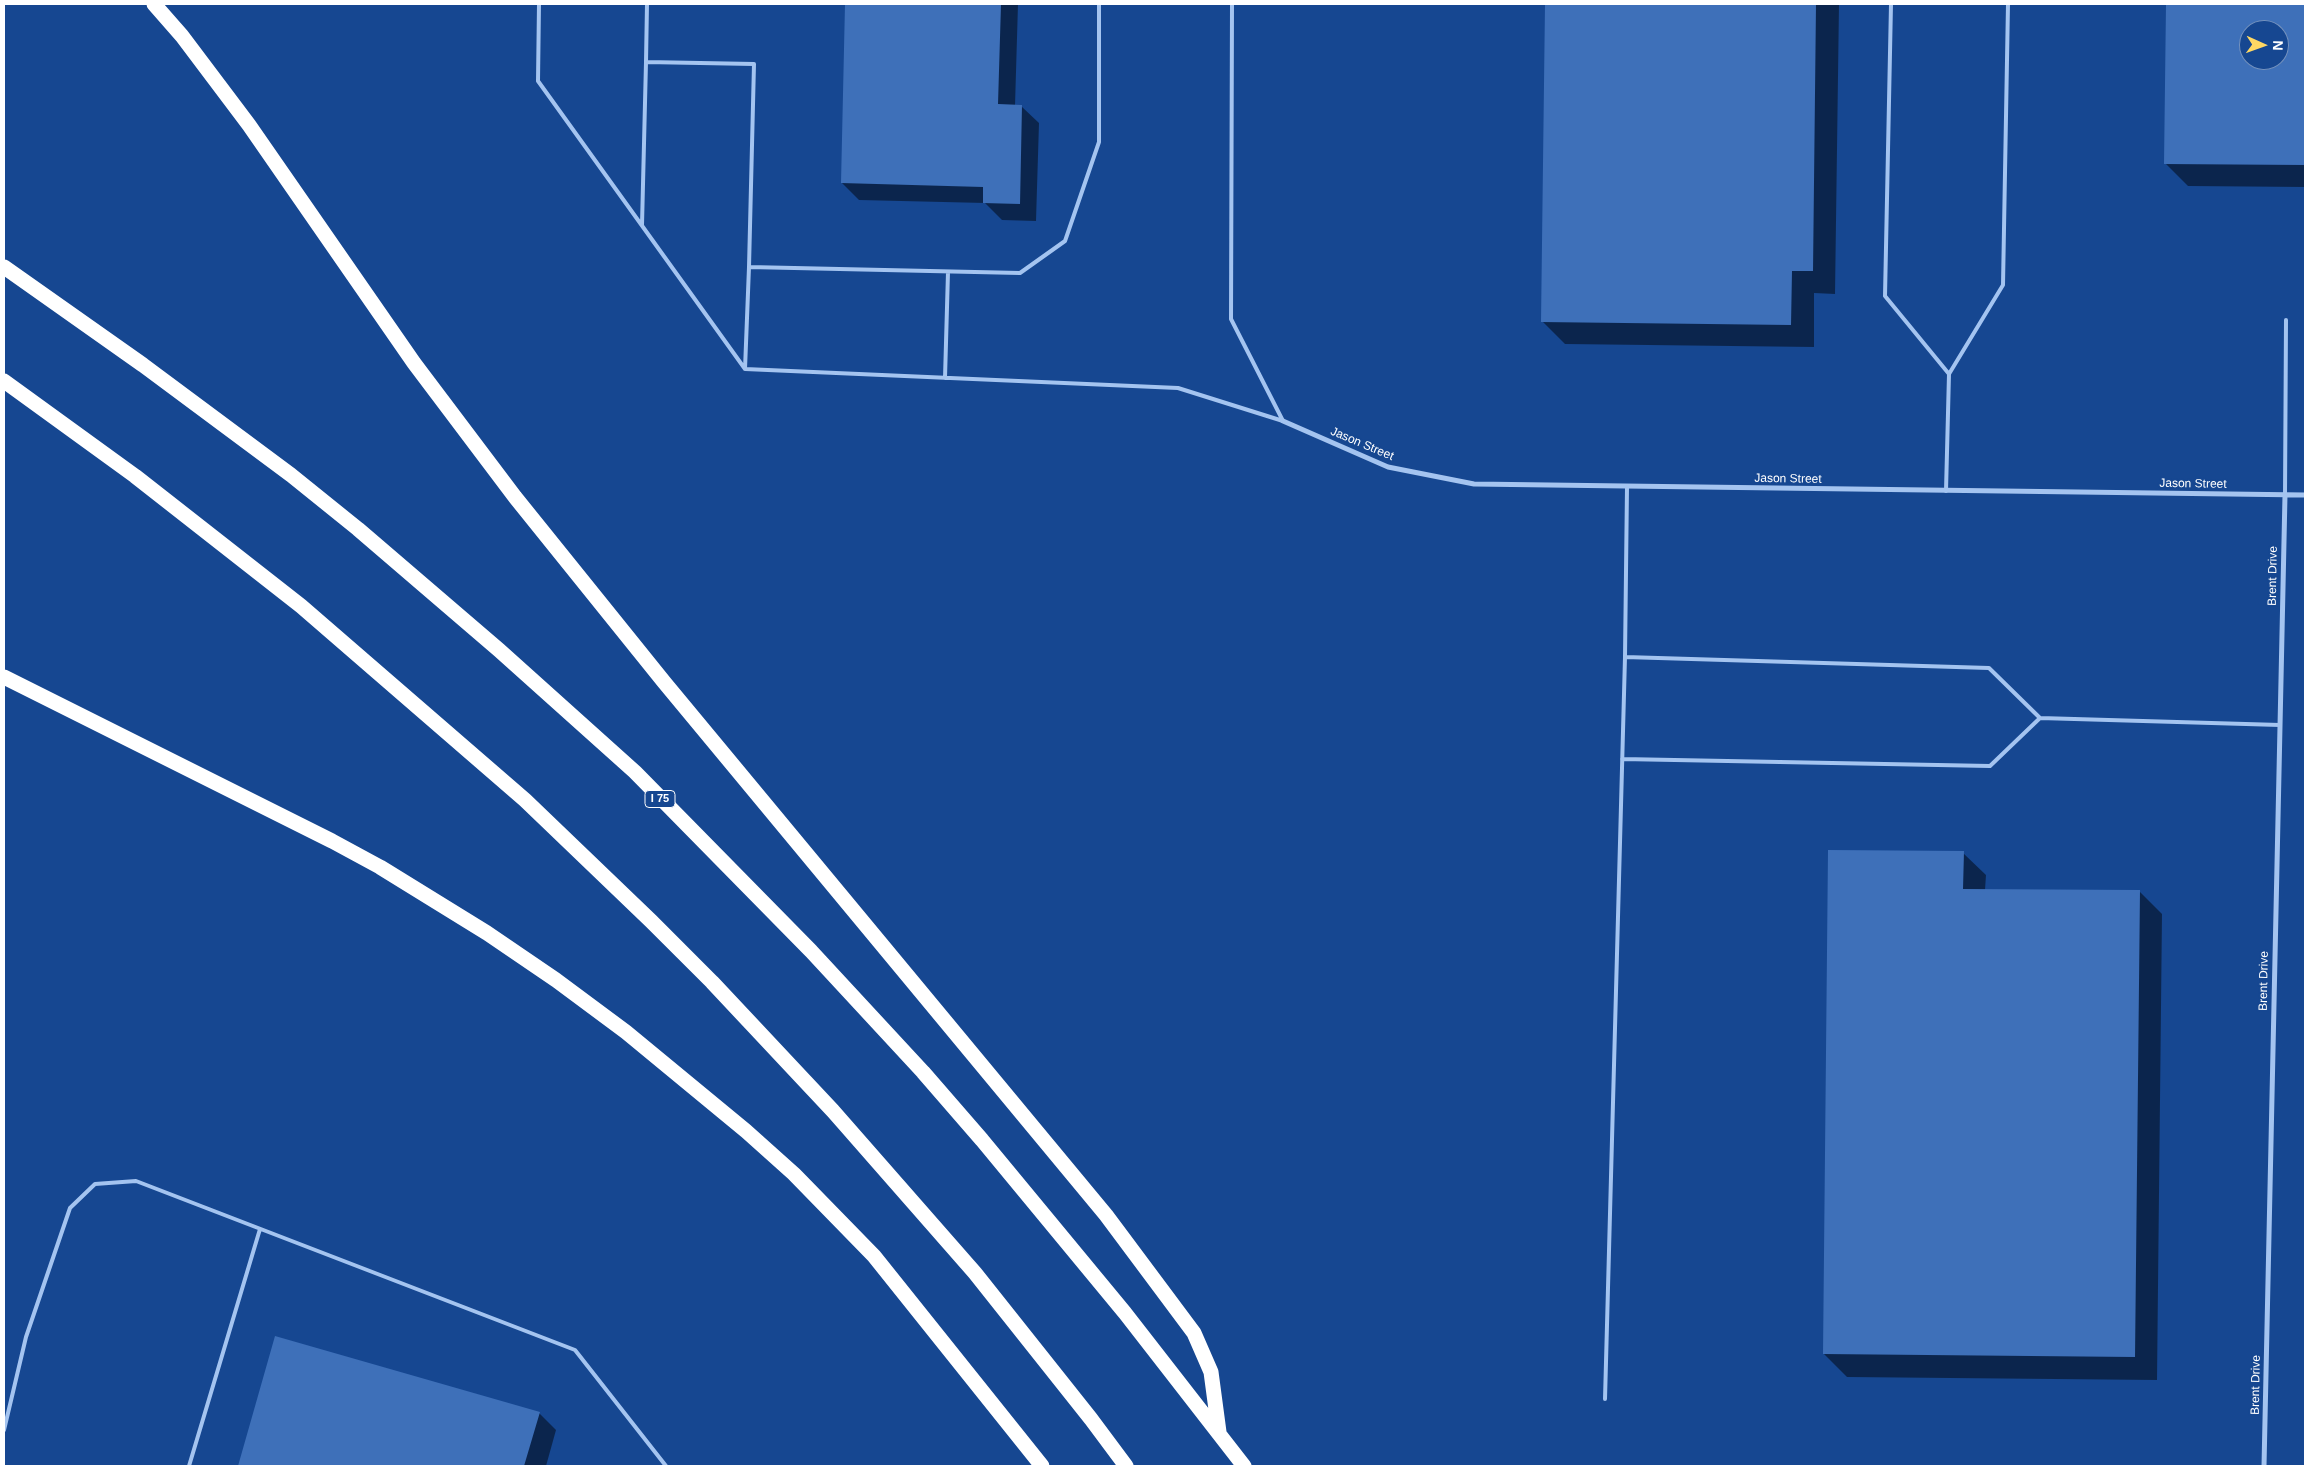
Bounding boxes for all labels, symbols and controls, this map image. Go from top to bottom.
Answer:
north arrow [2239,20,2289,70]
text: N [2270,40,2286,51]
street label: Jason Street [1328,424,1396,464]
street label: Jason Street [1754,471,1822,487]
street label: Jason Street [2159,476,2227,492]
street label: Brent Drive [2265,546,2281,606]
road number: I 75 [645,791,675,808]
street label: Brent Drive [2256,951,2272,1011]
street label: Brent Drive [2248,1355,2264,1415]

